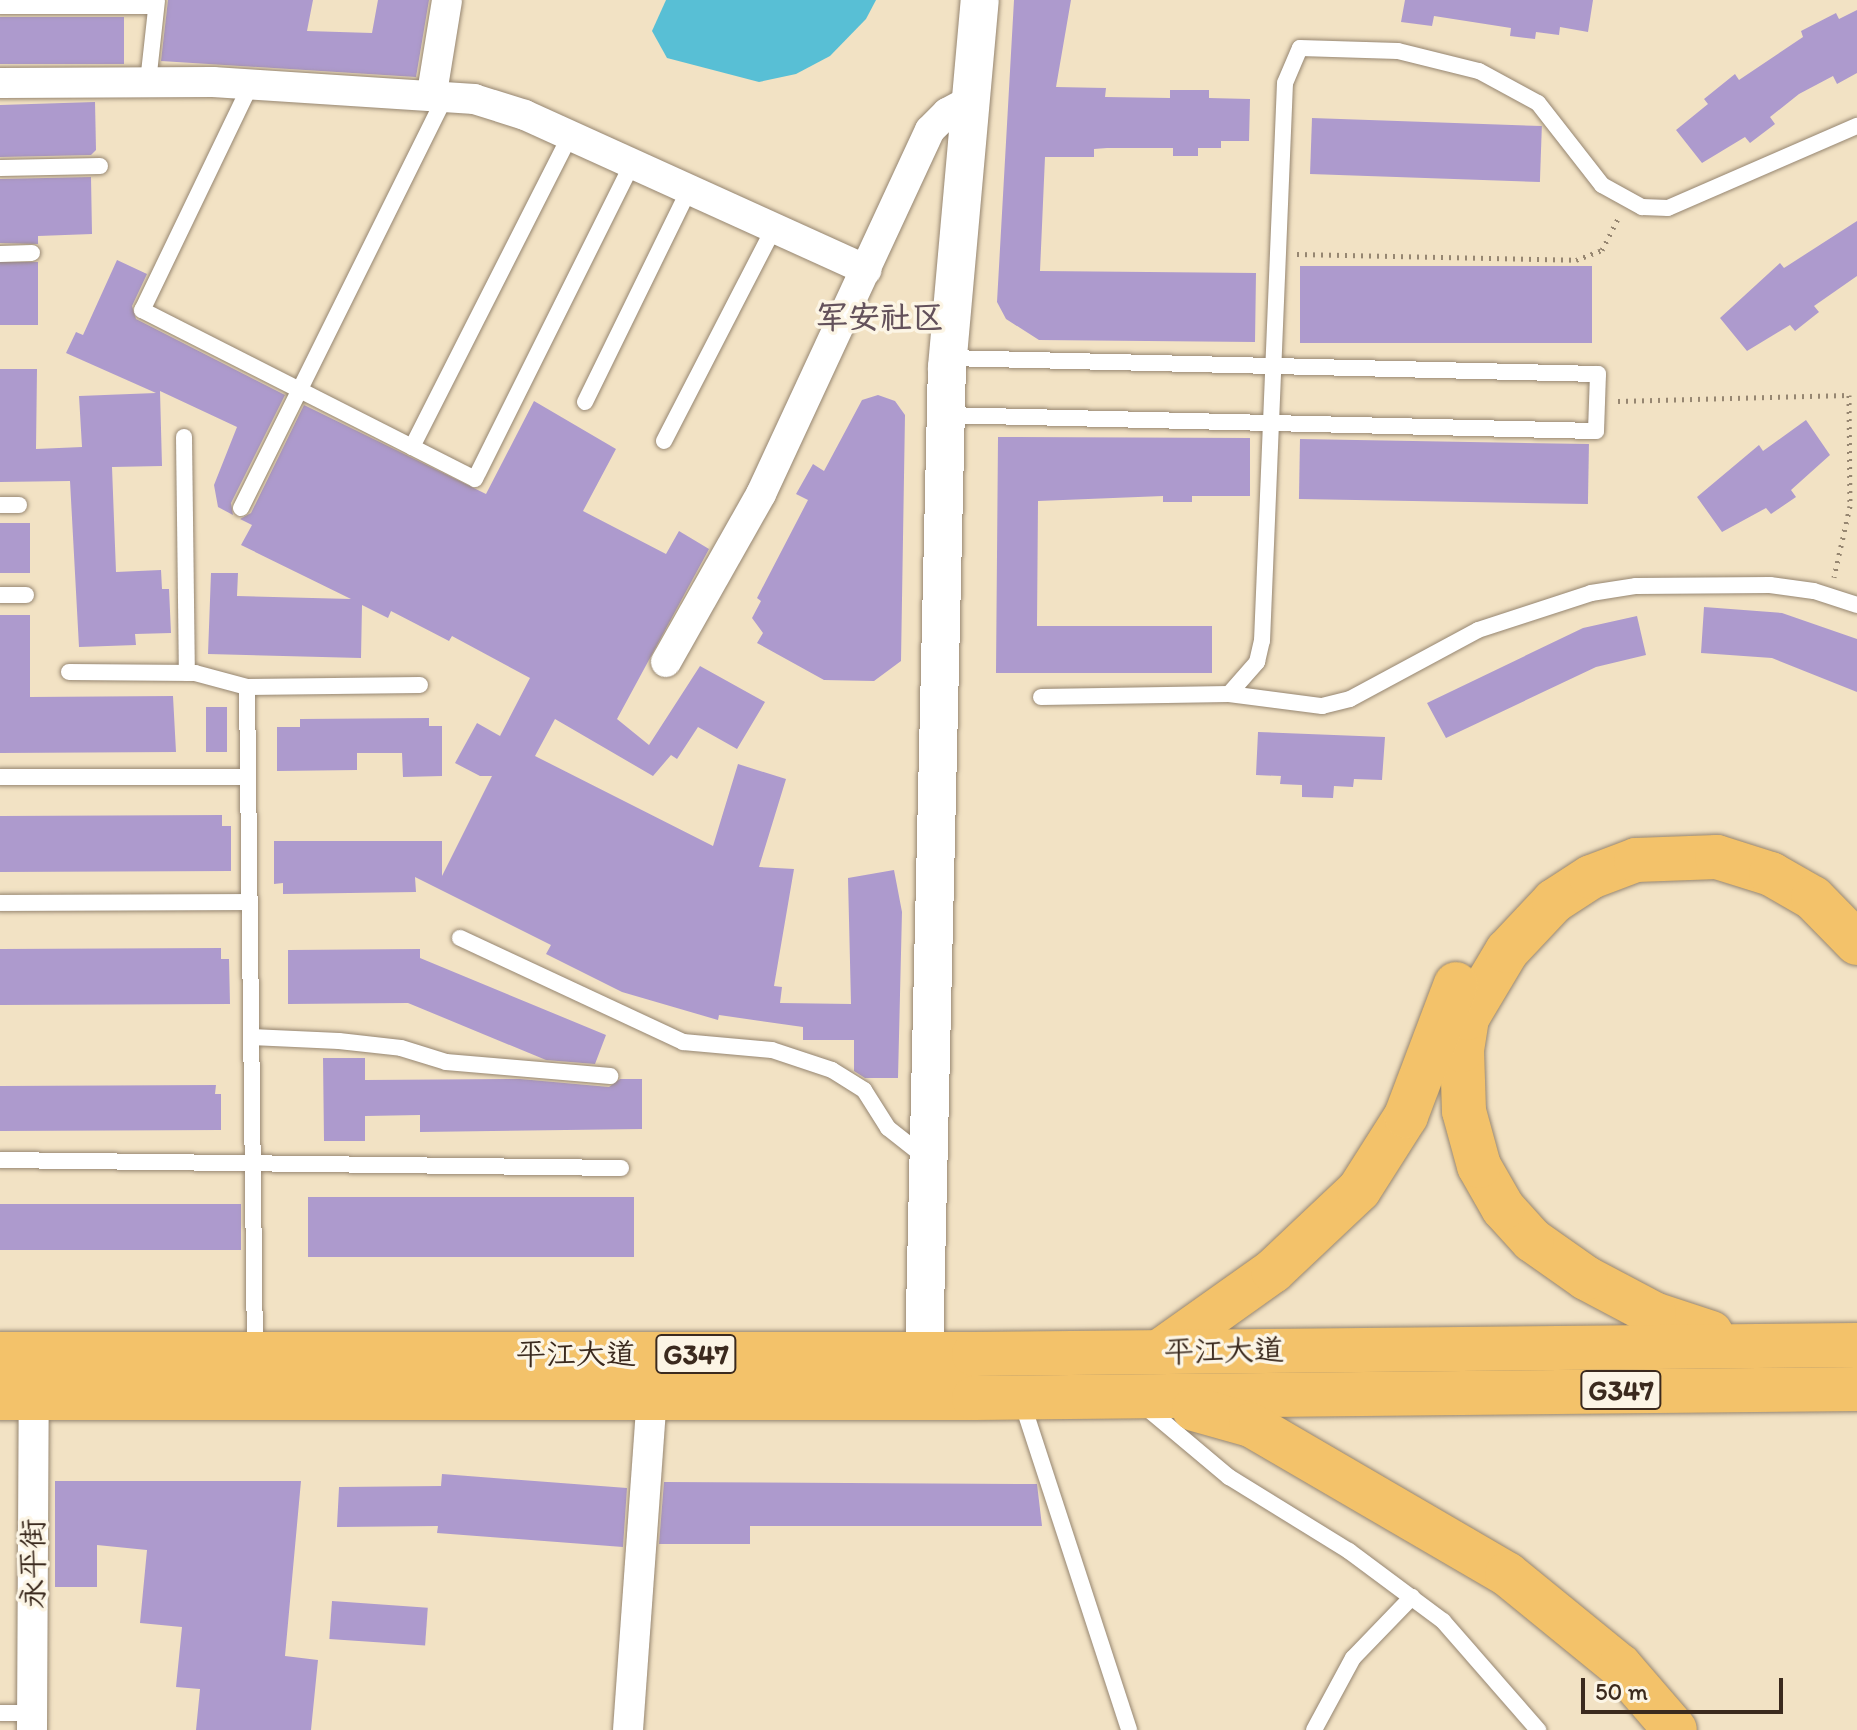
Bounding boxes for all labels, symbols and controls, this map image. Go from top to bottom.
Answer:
district label: 军安社区 [816,298,944,336]
road number: G347 [654,1330,738,1378]
street label: 平江大道 [1164,1332,1284,1370]
street label: 平江大道 [516,1336,636,1372]
road number: G347 [1579,1366,1663,1414]
street label: 永平街 [15,1519,51,1609]
scale bar [1585,1662,1787,1712]
text: 50 m [1595,1677,1648,1706]

